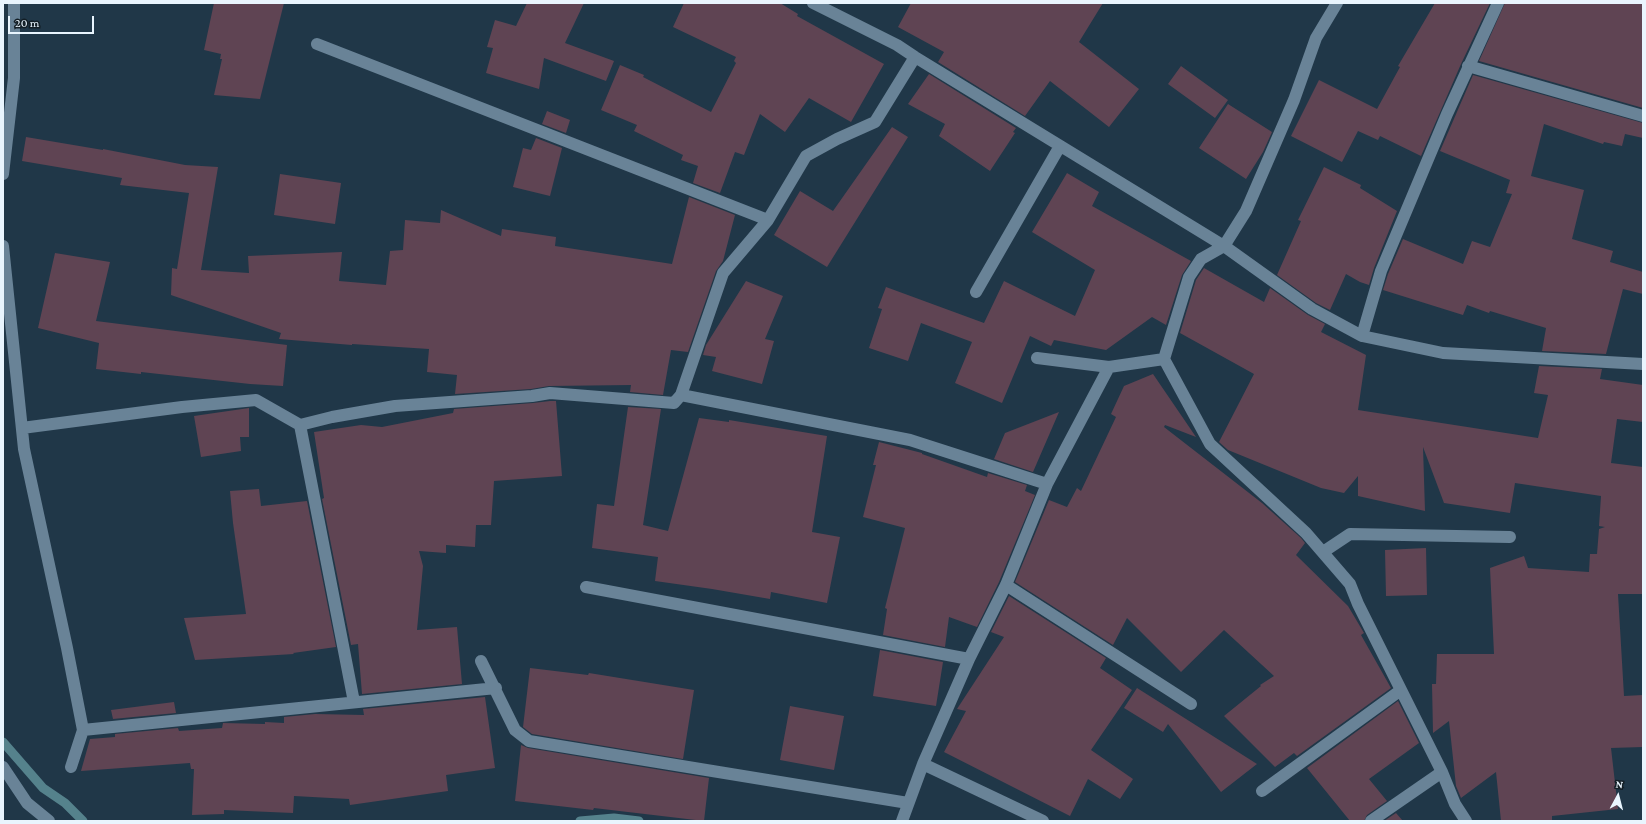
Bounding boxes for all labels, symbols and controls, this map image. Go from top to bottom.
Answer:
scale bar [10,8,96,34]
text: 20 m [15,16,39,30]
north arrow [1598,776,1638,816]
text: N [1615,778,1624,791]

